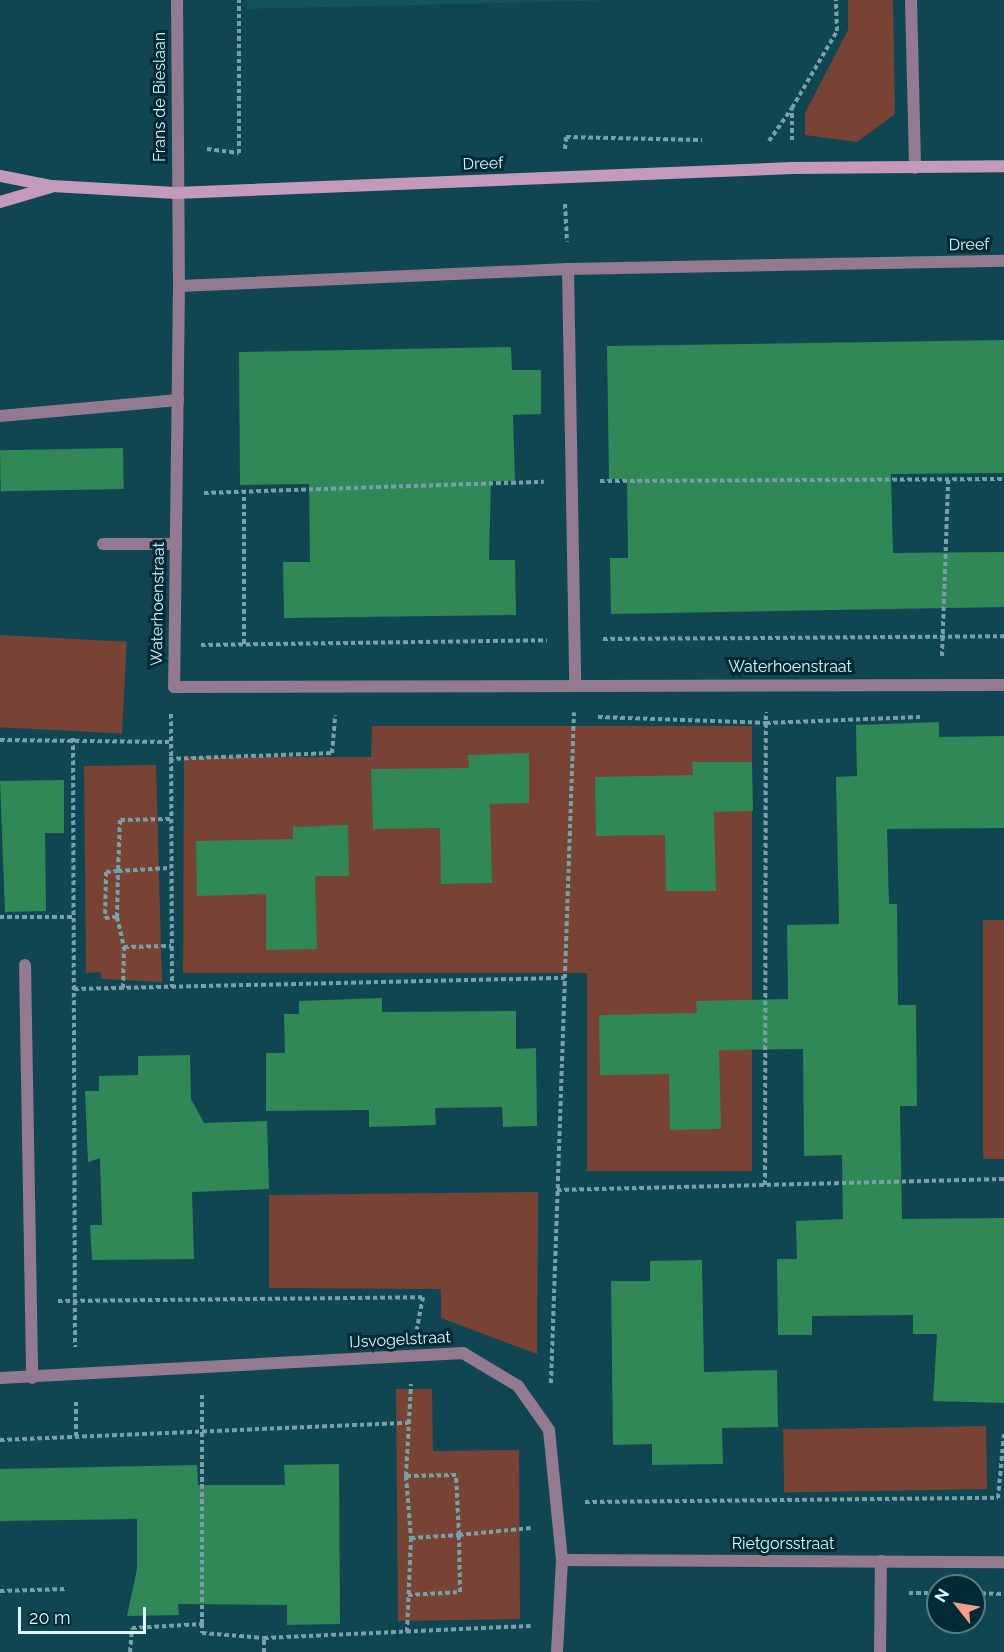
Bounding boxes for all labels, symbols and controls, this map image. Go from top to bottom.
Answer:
street label: Frans de Bieslaan [150,32,170,162]
street label: Dreef [462,154,504,174]
street label: Dreef [948,235,990,255]
street label: Waterhoenstraat [147,542,169,666]
street label: Waterhoenstraat [728,657,852,677]
street label: IJsvogelstraat [349,1328,451,1352]
street label: Rietgorsstraat [732,1534,834,1554]
north arrow [926,1574,986,1634]
text: N [931,1585,953,1606]
scale bar [21,1595,148,1633]
text: 20 m [29,1607,71,1628]

